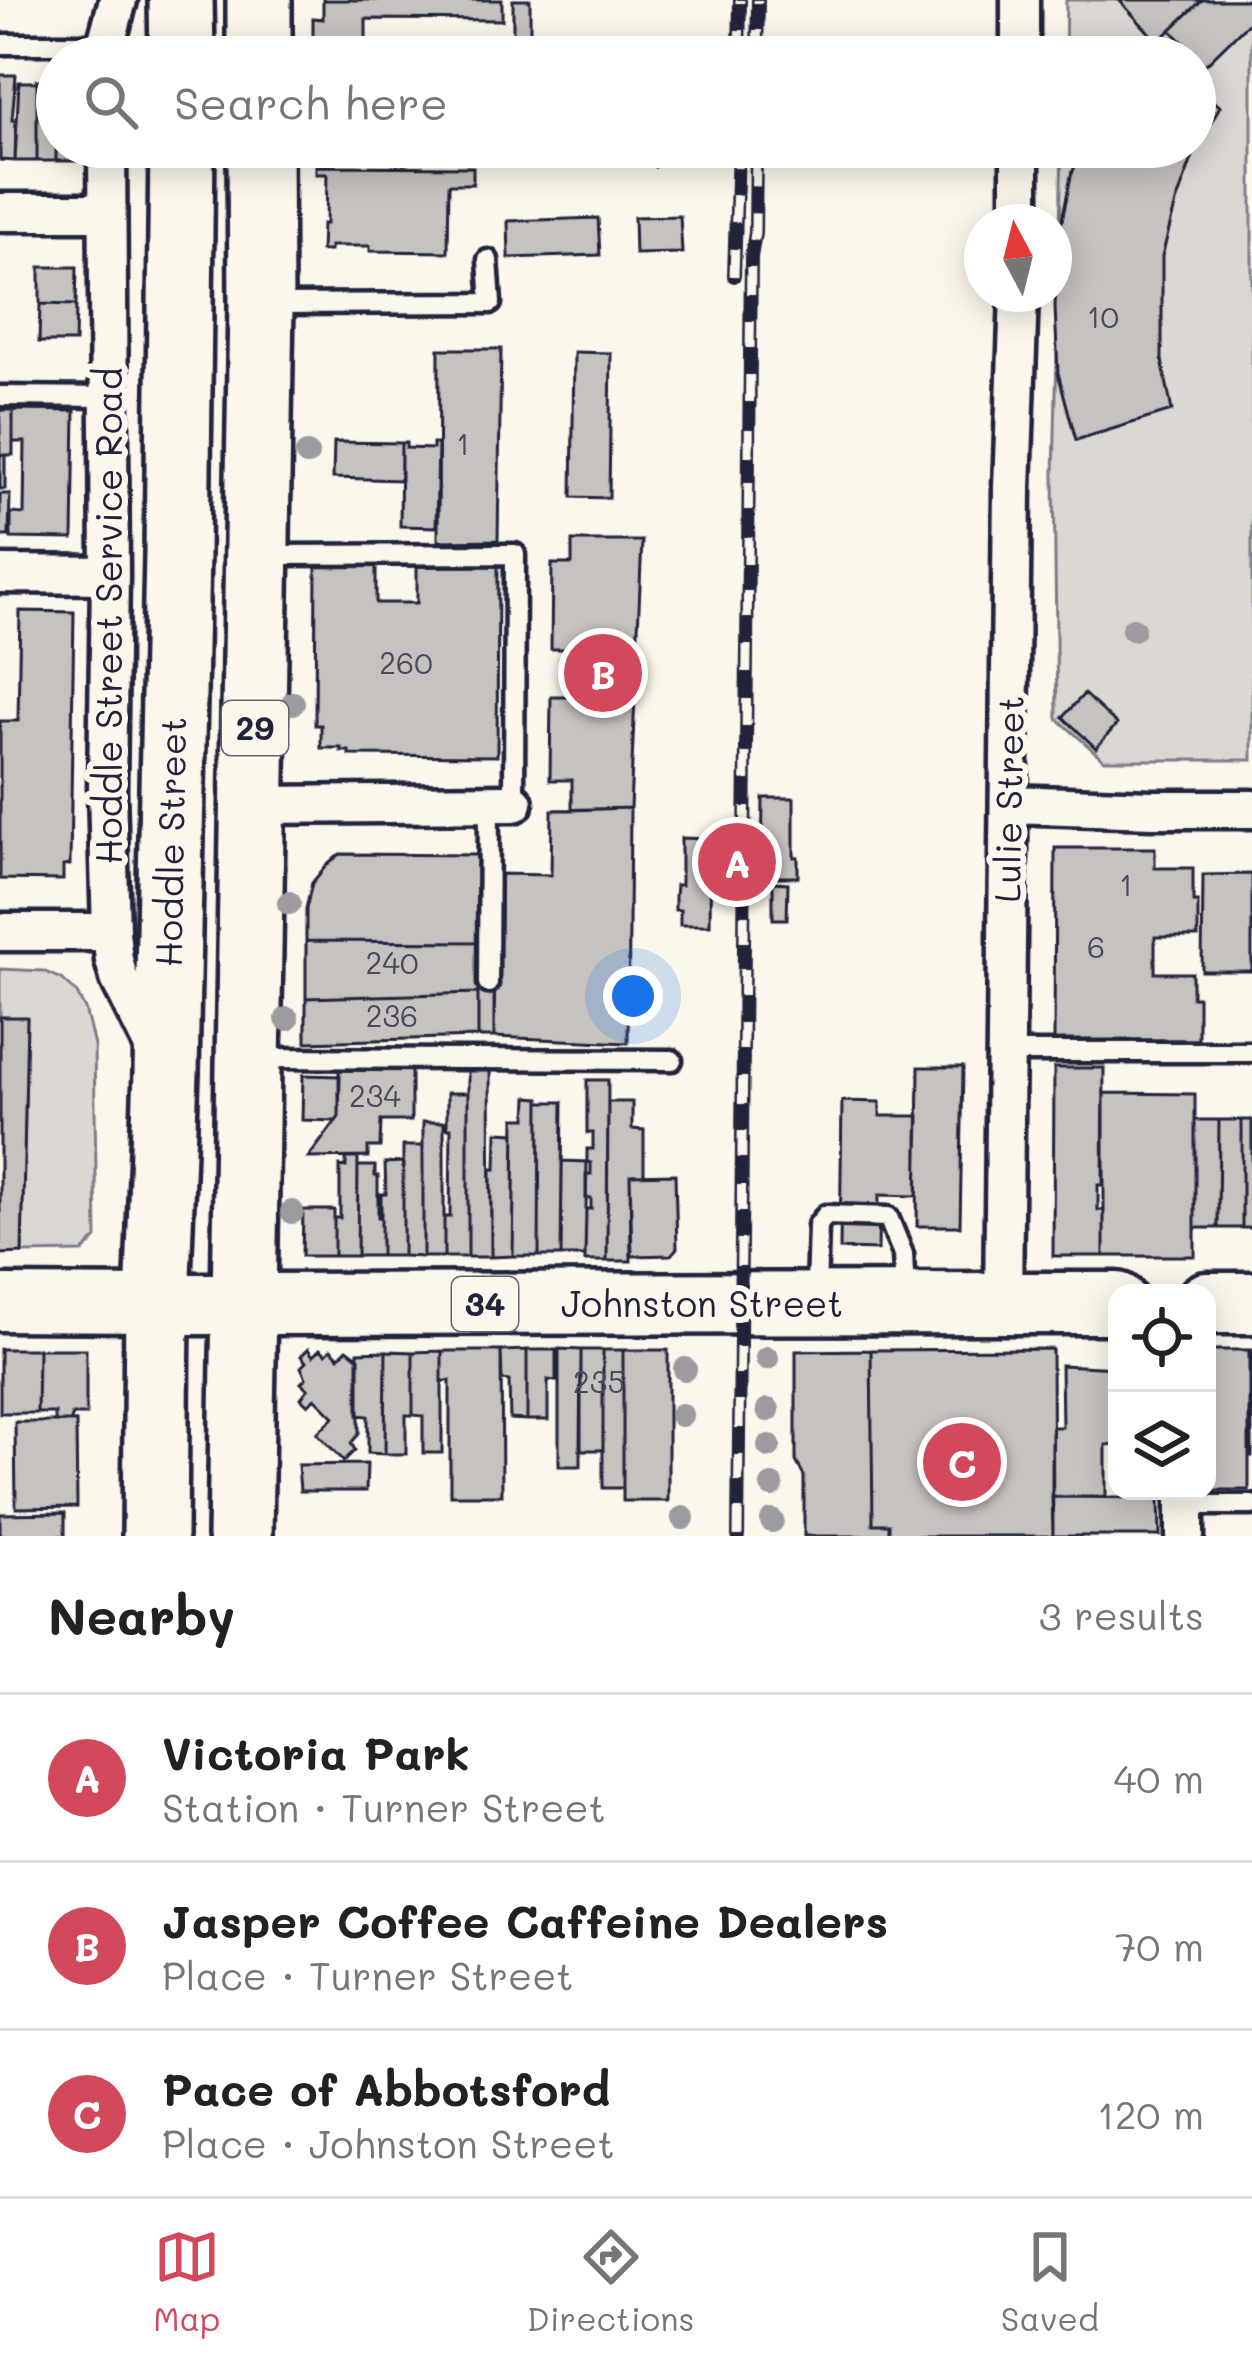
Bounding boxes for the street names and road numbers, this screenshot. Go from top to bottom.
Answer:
street label: Hoddle Street Service Road [84,368,131,864]
street label: Lulie Street [982,695,1033,903]
road number: 29 [222,701,288,755]
street label: Hoddle Street [144,717,195,967]
road number: 34 [452,1277,518,1331]
street label: Johnston Street [561,1279,843,1326]

